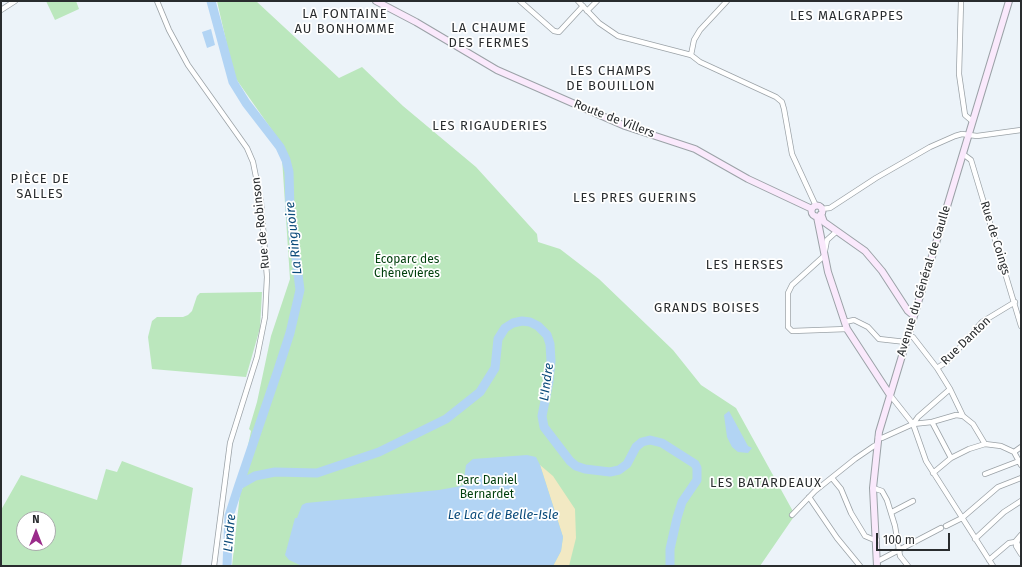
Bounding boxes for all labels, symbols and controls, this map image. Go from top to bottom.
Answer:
district label: LA FONTAINE AU BONHOMME [294,6,396,37]
district label: LES MALGRAPPES [790,8,904,24]
district label: LA CHAUME DES FERMES [449,20,529,51]
district label: LES CHAMPS DE BOUILLON [566,63,656,94]
street label: Route de Villers [572,97,656,141]
district label: LES RIGAUDERIES [432,118,548,134]
district label: PIÈCE DE SALLES [10,171,70,202]
street label: Rue de Robinson [249,176,273,270]
district label: LES PRES GUERINS [573,190,697,206]
street label: Rue de Coings [977,199,1013,277]
water label: La Ringuoire [282,201,306,275]
street label: Avenue du Général de Gaulle [894,204,954,358]
park label: Écoparc des Chènevières [374,253,440,281]
district label: LES HERSES [706,257,784,273]
district label: GRANDS BOISES [654,300,760,316]
street label: Rue Danton [938,314,994,368]
water label: L'Indre [537,362,557,402]
park label: Parc Daniel Bernardet [457,474,517,502]
district label: LES BATARDEAUX [710,475,822,491]
water label: Le Lac de Belle-Isle [448,507,558,523]
north arrow [16,511,56,551]
text: N [32,513,40,526]
water label: L'Indre [221,513,239,553]
scale bar [878,525,952,551]
text: 100 m [883,533,915,547]

